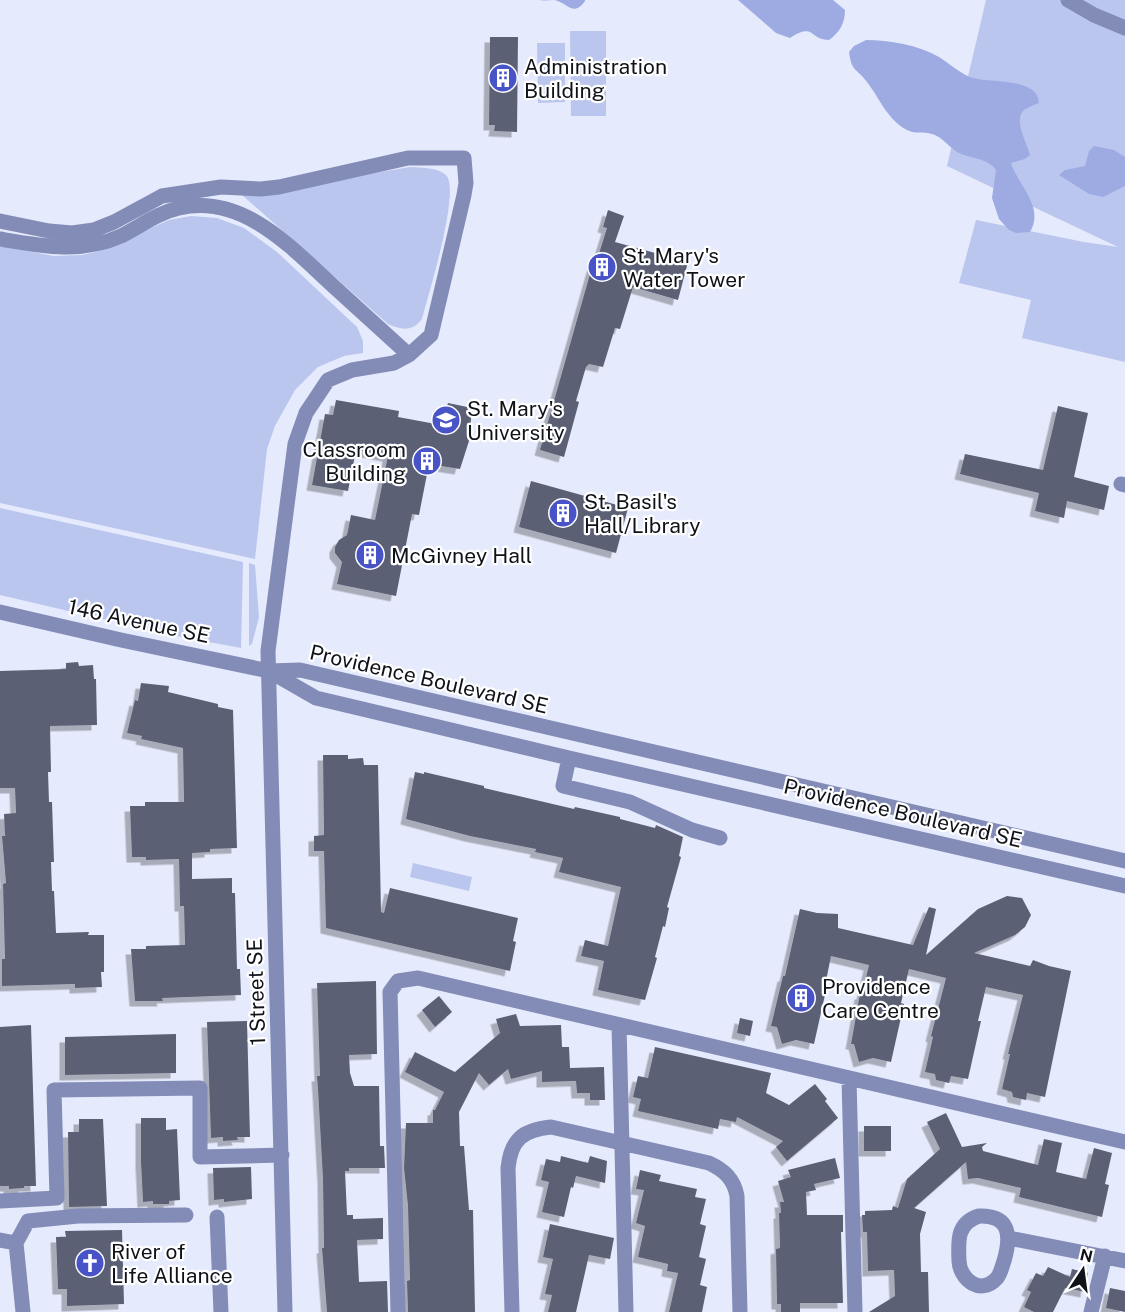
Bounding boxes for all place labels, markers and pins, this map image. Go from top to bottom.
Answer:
place label: Administration Building [524,54,667,103]
building icon: Administration Building [487,62,519,94]
place label: St. Mary's Water Tower [623,243,745,292]
building icon: St. Mary's Water Tower [586,251,618,283]
place label: St. Mary's University [467,396,565,445]
school or university icon: St. Mary's University [430,404,462,436]
place label: Classroom Building [303,437,406,486]
building icon: Classroom Building [411,445,443,477]
place label: St. Basil's Hall/Library [584,489,701,538]
building icon: St. Basil's Hall/Library [547,497,579,529]
building icon: McGivney Hall [354,539,386,571]
place label: McGivney Hall [391,543,532,568]
place label: Providence Care Centre [822,974,939,1023]
building icon: Providence Care Centre [785,982,817,1014]
place label: River of Life Alliance [111,1239,233,1288]
church icon: River of Life Alliance [74,1247,106,1279]

